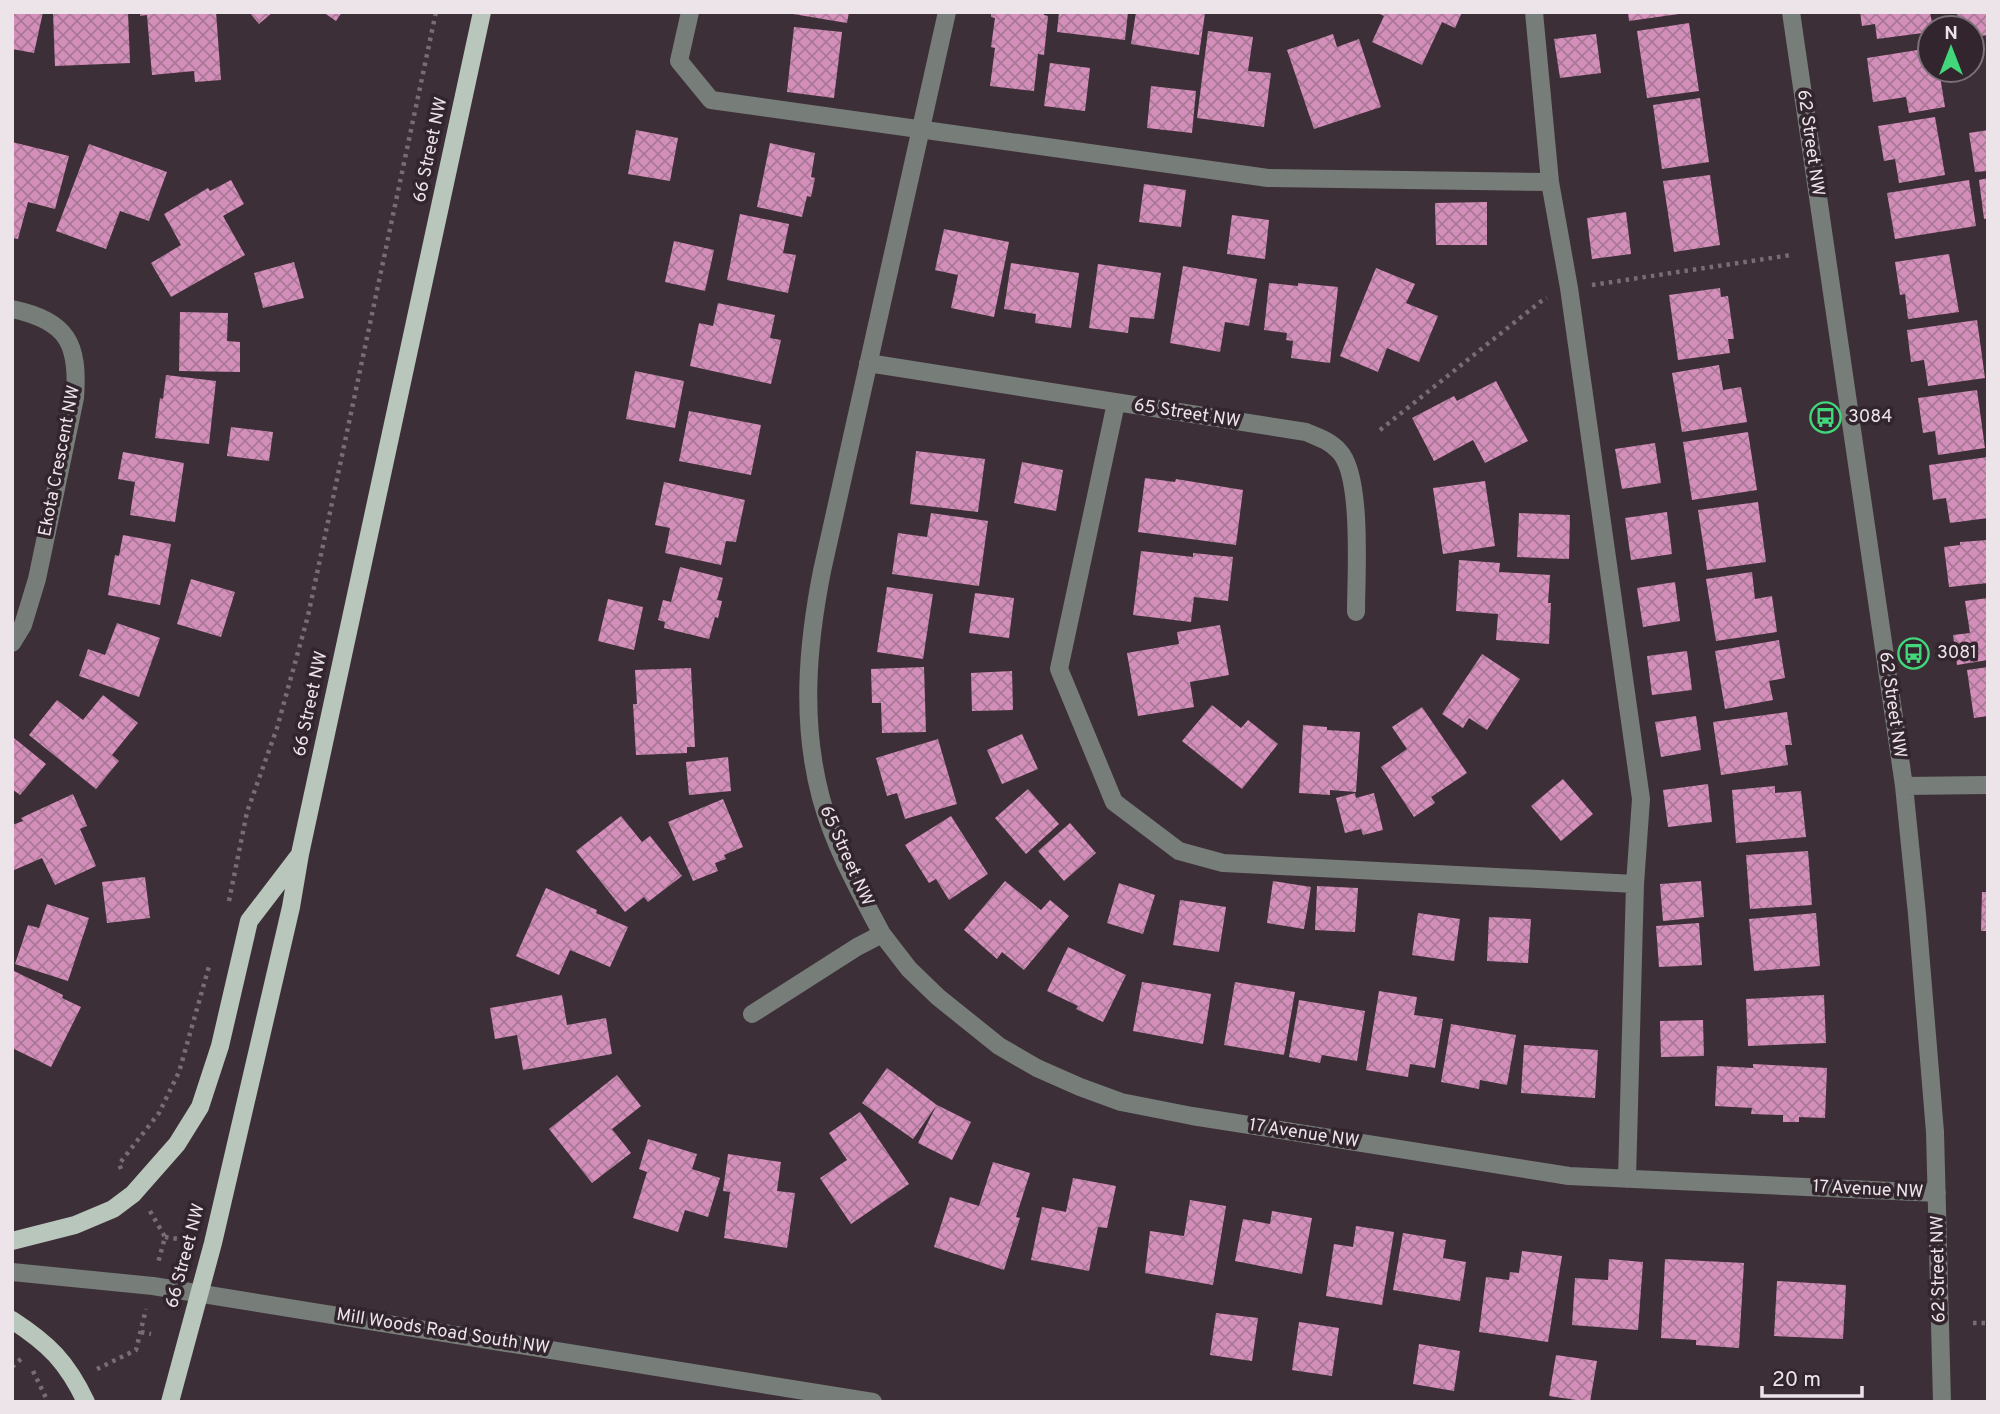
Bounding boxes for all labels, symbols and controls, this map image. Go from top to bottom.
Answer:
north arrow [1916,14,1986,84]
text: N [1944,22,1958,46]
street label: 62 Street NW [1791,88,1829,198]
street label: 66 Street NW [409,95,453,205]
street label: Ekota Crescent NW [34,383,86,539]
street label: 65 Street NW [1132,394,1242,434]
bus stop icon: 3084 [1808,400,1842,434]
place label: 3084 [1848,406,1892,429]
bus stop icon: 3081 [1897,636,1931,670]
place label: 3081 [1937,642,1977,665]
street label: 66 Street NW [289,649,333,759]
street label: 62 Street NW [1873,650,1911,760]
street label: 65 Street NW [814,802,878,910]
street label: 17 Avenue NW [1247,1114,1361,1154]
street label: 17 Avenue NW [1812,1176,1924,1204]
street label: 66 Street NW [161,1201,211,1311]
street label: 62 Street NW [1927,1215,1951,1323]
street label: Mill Woods Road South NW [335,1304,551,1360]
scale bar [1762,1354,1862,1398]
text: 20 m [1772,1367,1821,1394]

